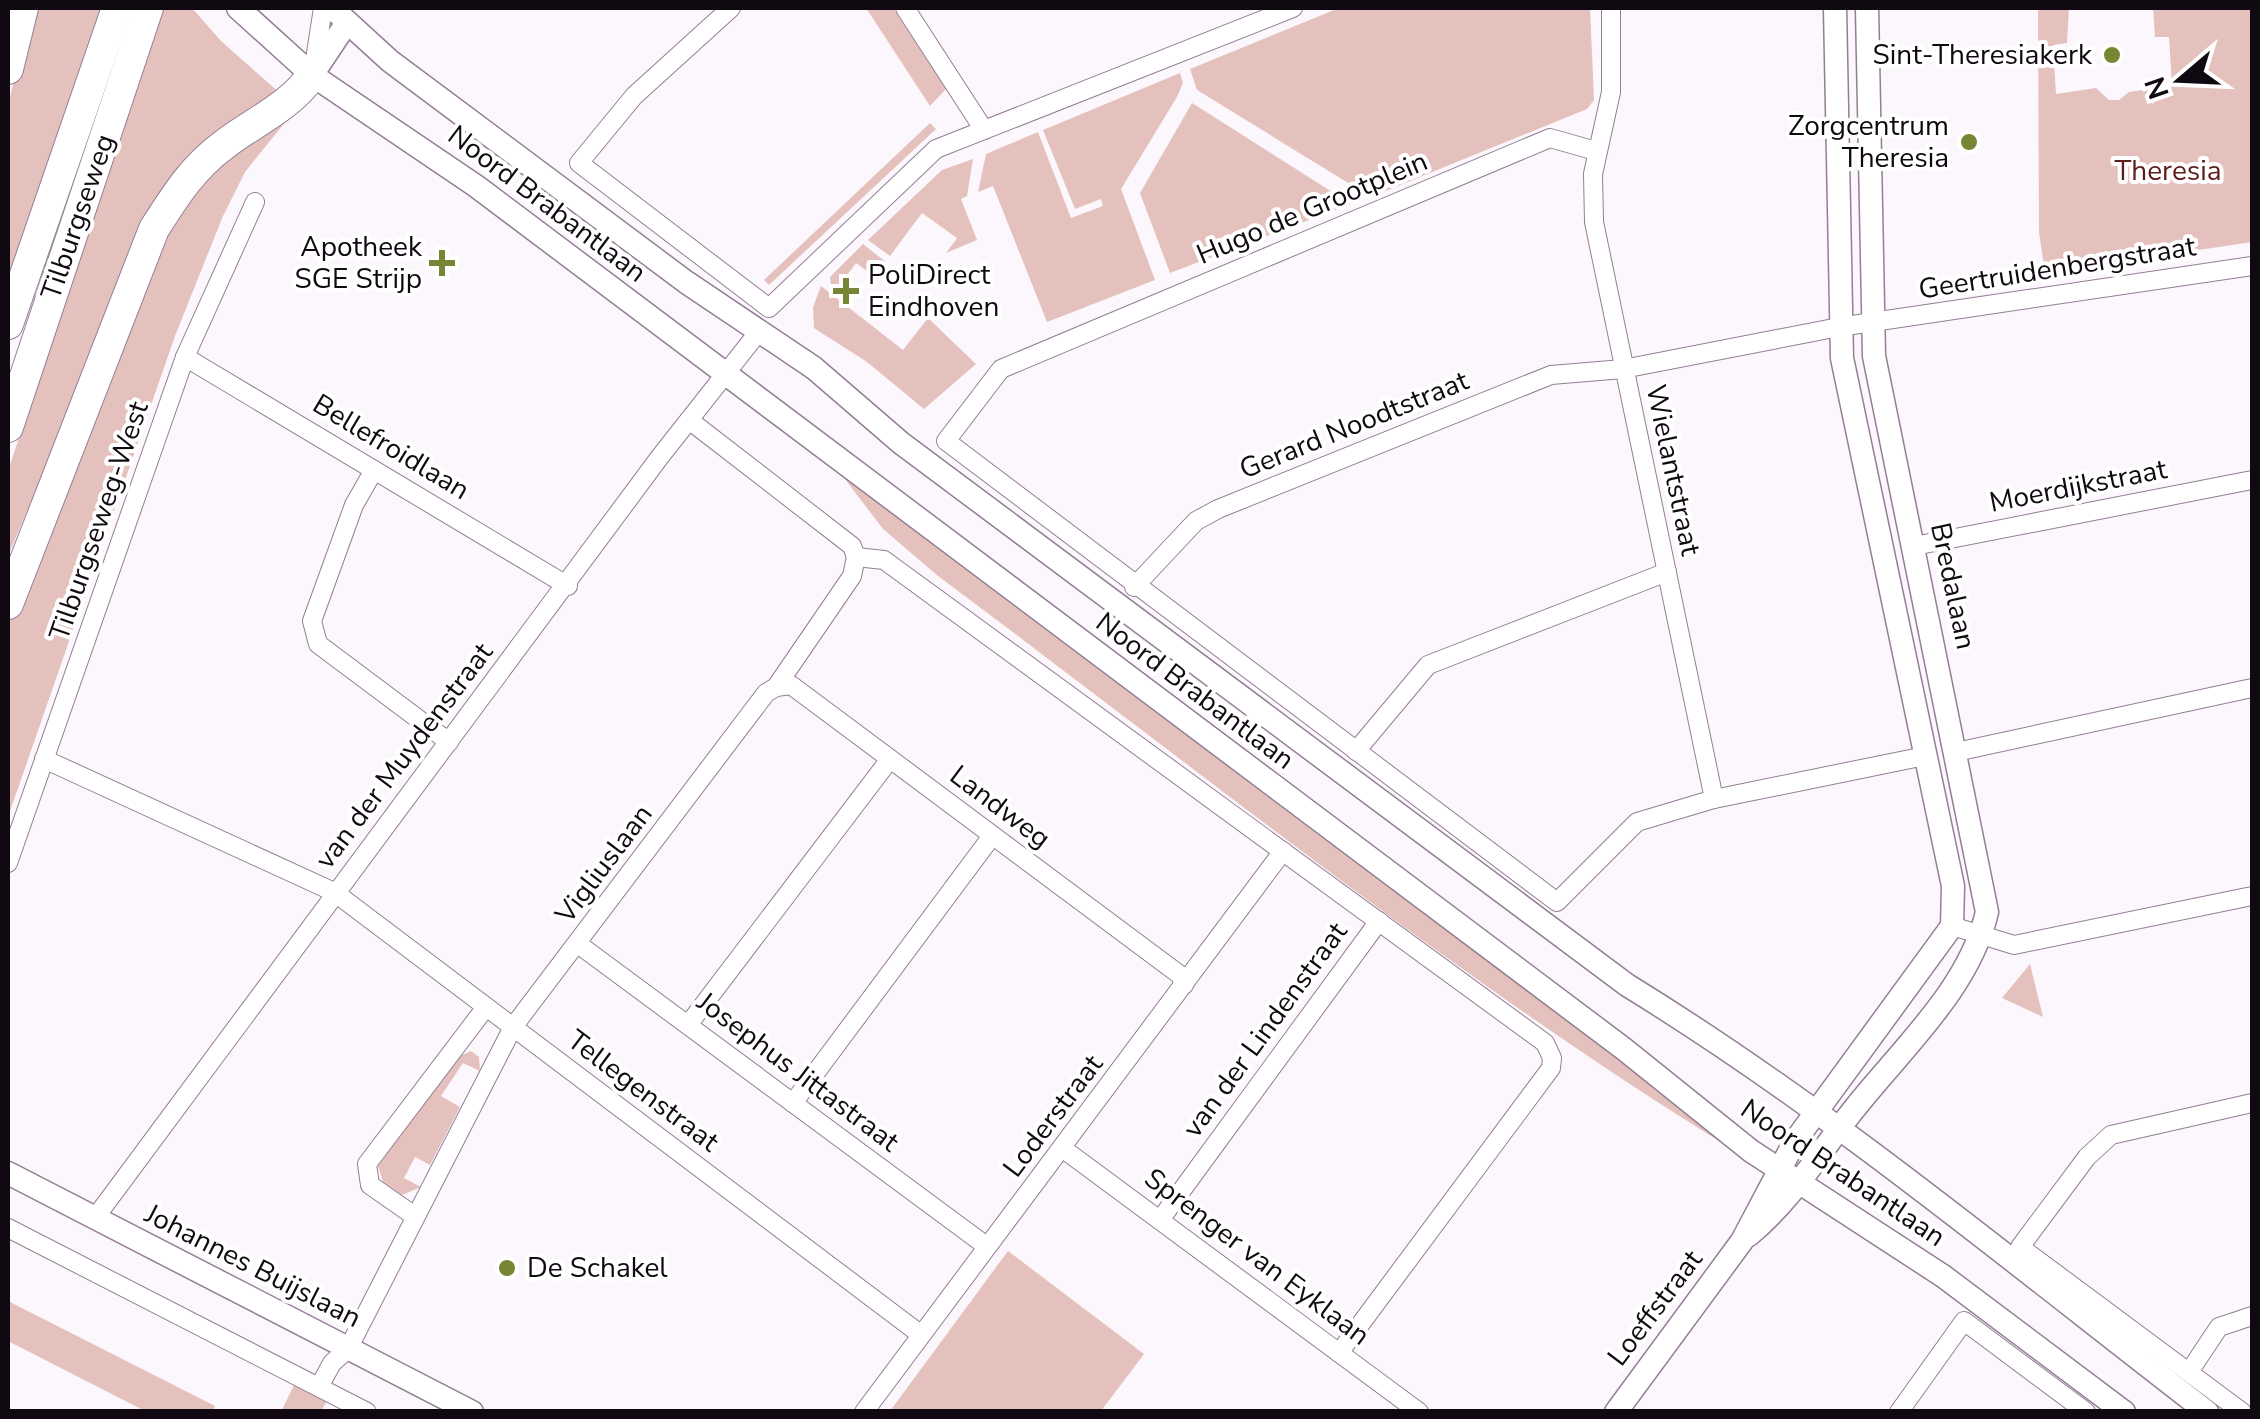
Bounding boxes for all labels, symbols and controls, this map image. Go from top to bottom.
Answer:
north arrow [2130,30,2230,130]
place label: Sint-Theresiakerk [1873,36,2093,74]
marker: Sint-Theresiakerk [2101,44,2123,66]
text: N [2136,72,2179,104]
place label: Zorgcentrum Theresia [1788,107,1949,177]
street label: Noord Brabantlaan [440,117,654,291]
street label: Tilburgseweg [32,129,124,305]
marker: Zorgcentrum Theresia [1958,131,1980,153]
street label: Hugo de Grootplein [1191,142,1433,274]
park label: Theresia [2114,152,2222,190]
street label: Geertruidenbergstraat [1916,227,2198,309]
place label: Apotheek SGE Strijp [295,228,423,298]
marker: Apotheek SGE Strijp [431,252,453,274]
place label: PoliDirect Eindhoven [868,256,999,326]
marker: PoliDirect Eindhoven [833,278,859,304]
street label: Gerard Noodtstraat [1234,362,1474,488]
street label: Wielantstraat [1636,381,1710,559]
street label: Bellefroidlaan [306,385,476,509]
street label: Tilburgseweg-West [40,396,158,646]
street label: Moerdijkstraat [1986,450,2170,522]
street label: Bredalaan [1921,519,1985,653]
street label: Noord Brabantlaan [1088,604,1302,778]
street label: van der Muydenstraat [306,635,502,877]
street label: Landweg [942,757,1058,857]
street label: Vigliuslaan [546,797,661,932]
street label: van der Lindenstraat [1174,914,1356,1145]
street label: Josephus Jittastraat [688,983,907,1161]
street label: Tellegenstraat [559,1021,727,1161]
street label: Loderstraat [994,1047,1112,1185]
street label: Noord Brabantlaan [1733,1090,1953,1256]
street label: Sprenger van Eyklaan [1136,1160,1378,1354]
street label: Johannes Buijslaan [138,1195,368,1337]
street label: Loeffstraat [1599,1242,1711,1374]
place label: De Schakel [527,1249,668,1287]
marker: De Schakel [496,1257,518,1279]

